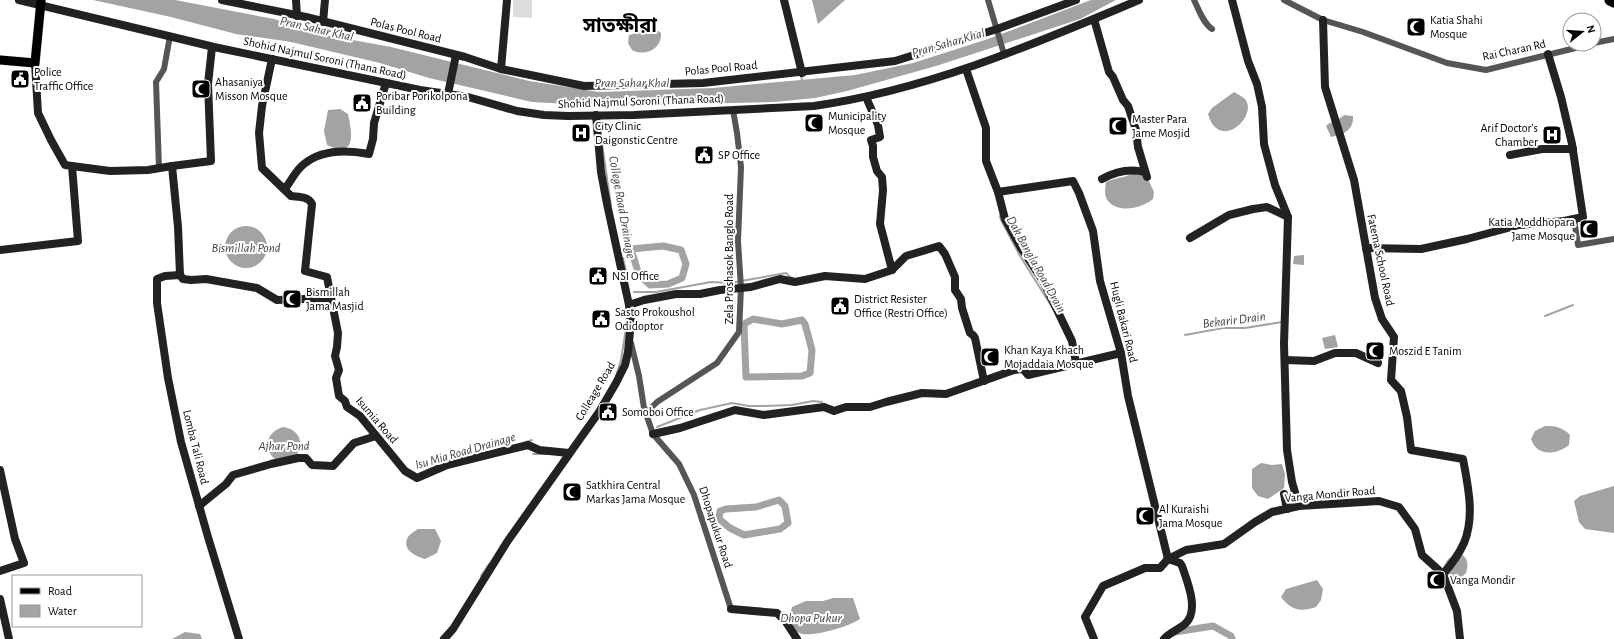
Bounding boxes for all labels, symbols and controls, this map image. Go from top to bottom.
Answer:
north arrow [1562,12,1602,52]
district label: সাতক্ষীরা [582,13,657,36]
place label: Katia Shahi Mosque [1430,14,1483,40]
water label: Pran Sahar Khal [279,15,355,44]
street label: Polas Pool Road [369,15,443,45]
mosque icon: Katia Shahi Mosque [1405,16,1427,38]
text: N [1585,24,1597,34]
water label: Pran Sahar Khal [910,27,986,60]
street label: Shohid Najmul Soroni (Thana Road) [242,35,408,82]
street label: Rai Charan Rd [1481,37,1547,63]
street label: Polas Pool Road [684,59,758,77]
place label: Police Traffic Office [34,66,93,92]
public building icon: Police Traffic Office [9,68,31,90]
place label: Ahasaniya Misson Mosque [215,76,288,102]
water label: Pran Sahar Khal [594,77,670,90]
mosque icon: Ahasaniya Misson Mosque [190,78,212,100]
place label: Poribar Porikolpona Building [376,90,468,116]
public building icon: Poribar Porikolpona Building [351,92,373,114]
street label: Shohid Najmul Soroni (Thana Road) [558,92,724,111]
place label: Municipality Mosque [828,110,886,136]
mosque icon: Municipality Mosque [803,112,825,134]
place label: Master Para Jame Mosjid [1132,113,1190,140]
mosque icon: Master Para Jame Mosjid [1107,115,1129,137]
place label: City Clinic Daigonstic Centre [595,120,678,146]
hospital icon: City Clinic Daigonstic Centre [570,122,592,144]
place label: Arif Doctor's Chamber [1481,122,1538,148]
hospital icon: Arif Doctor's Chamber [1541,124,1563,146]
public building icon: SP Office [693,144,715,166]
place label: SP Office [718,149,760,161]
water label: College Road Drainage [606,155,637,260]
street label: Zela Proshasok Banglo Road [723,194,735,324]
street label: Fatema School Road [1365,213,1397,307]
water label: Dak Bangla Road Drain [1004,214,1068,315]
place label: Katia Moddhopara Jame Mosque [1488,216,1575,242]
mosque icon: Katia Moddhopara Jame Mosque [1578,218,1600,240]
water label: Bismillah Pond [211,242,281,255]
public building icon: NSI Office [587,265,609,287]
place label: NSI Office [612,270,659,282]
street label: Hugli Bakari Road [1108,280,1140,364]
place label: Bismillah Jama Masjid [306,286,364,313]
mosque icon: Bismillah Jama Masjid [281,288,303,310]
place label: District Resister Office (Restri Office) [854,293,948,319]
public building icon: District Resister Office (Restri Office) [829,295,851,317]
place label: Sasto Prokoushol Odidoptor [615,306,695,332]
public building icon: Sasto Prokoushol Odidoptor [590,308,612,330]
water label: Bekarir Drain [1202,310,1266,331]
mosque icon: Moszid E Tanim [1364,340,1386,362]
place label: Khan Kaya Khach Mojaddaia Mosque [1004,344,1094,371]
place label: Moszid E Tanim [1389,345,1462,357]
mosque icon: Khan Kaya Khach Mojaddaia Mosque [979,346,1001,368]
street label: Colleage Road [573,360,617,422]
street label: Isumia Road [354,394,400,446]
public building icon: Somoboi Office [597,401,619,423]
place label: Somoboi Office [622,406,694,418]
street label: Lomba Tali Road [181,409,211,485]
water label: Isu Mia Road Drainage [414,431,517,472]
water label: Ajhar Pond [257,440,310,453]
place label: Satkhira Central Markas Jama Mosque [586,479,685,505]
mosque icon: Satkhira Central Markas Jama Mosque [561,481,583,503]
street label: Vanga Mondir Road [1284,484,1376,504]
street label: Dhopapukur Road [697,485,735,569]
place label: Al Kuraishi Jama Mosque [1159,503,1222,529]
mosque icon: Al Kuraishi Jama Mosque [1134,505,1156,527]
mosque icon: Vanga Mondir [1425,569,1447,591]
place label: Vanga Mondir [1450,574,1515,586]
legend [12,575,142,627]
text: Road [48,585,72,597]
text: Water [48,605,77,617]
water label: Dhopa Pukur [780,612,843,625]

